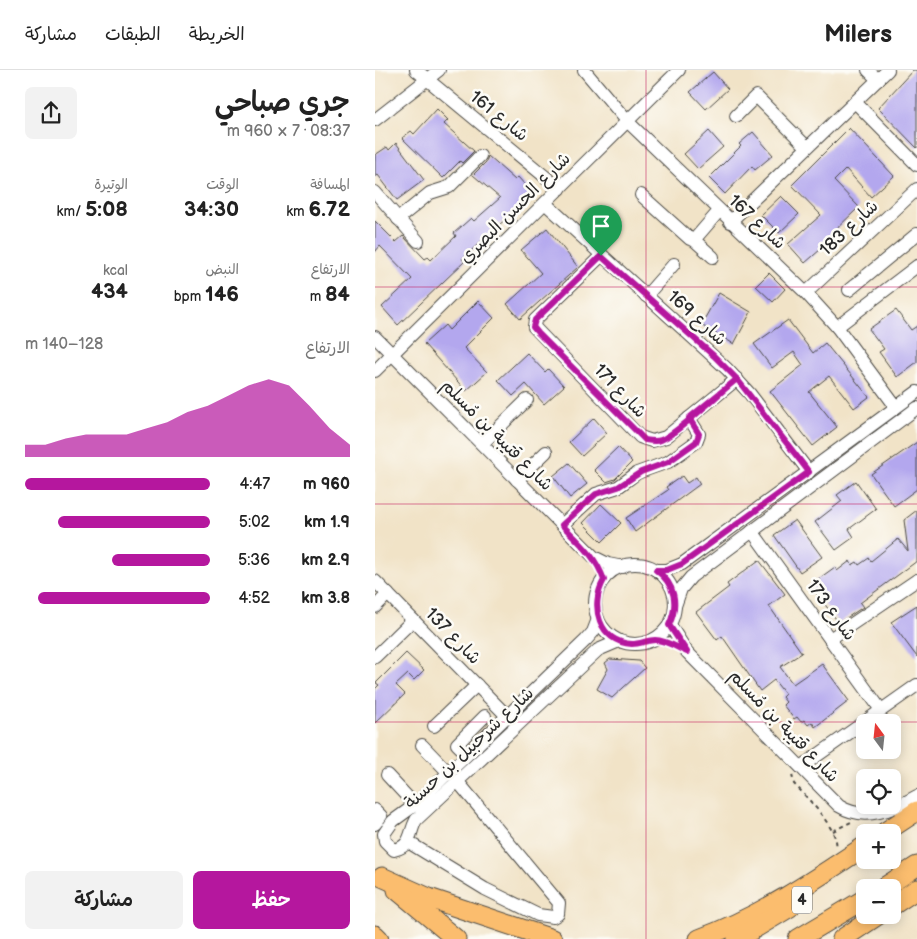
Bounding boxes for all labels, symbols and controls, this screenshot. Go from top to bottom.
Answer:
text: Milers [824,20,892,49]
text: مشاركة [25,24,77,45]
text: الطبقات [105,24,161,45]
text: الخريطة [189,24,245,45]
text: جري صباحي [214,86,350,119]
street label: شارع 161 [465,86,532,147]
button: share [25,87,77,139]
text: 08:37 · 7 × 960 m [227,122,350,141]
street label: شارع الحسن البصري [455,148,576,269]
text: الوتيرة [94,176,128,193]
text: الوقت [206,176,239,193]
text: المسافة [310,176,350,193]
street label: شارع 167 [723,190,790,254]
street label: شارع 183 [815,196,883,261]
text: 5:08 [85,197,128,222]
text: 34:30 [184,197,239,222]
text: 6.72 [308,197,350,222]
text: /km [57,203,85,220]
text: km [286,203,308,220]
pin [580,205,622,256]
icon: arrive [587,212,615,240]
text: النبض [206,261,239,278]
text: الارتفاع [311,261,350,278]
text: kcal [103,262,128,279]
text: 434 [91,279,128,304]
text: 146 [205,282,239,307]
text: 84 [325,282,350,307]
street label: شارع 169 [662,286,731,351]
text: bpm [174,288,205,305]
text: m [310,288,325,305]
text: 128–140 m [25,335,103,354]
text: الارتفاع [305,339,350,358]
street label: شارع 171 [589,360,651,423]
street label: شارع قتيبة بن مُسلم [435,375,557,497]
text: 4:47 [239,475,270,494]
text: 960 m [303,475,350,494]
text: 5:02 [239,513,270,532]
text: 1.9 km [304,513,350,532]
text: 5:36 [238,551,270,570]
text: 2.9 km [301,551,350,570]
street label: شارع 173 [801,575,860,645]
text: 4:52 [238,589,270,608]
text: 3.8 km [301,589,350,608]
street label: شارع 137 [420,603,485,669]
street label: شارع قتيبة بن مُسلم [723,665,843,789]
street label: شارع شرحبيل بن حسنة [400,683,539,814]
north arrow [856,714,901,759]
map controls [856,714,901,924]
button: locate [856,769,901,814]
button: + [856,824,901,869]
button: مشاركة [25,871,183,929]
button: حفظ [193,871,350,929]
button: − [856,879,901,924]
road number: 4 [792,886,812,914]

